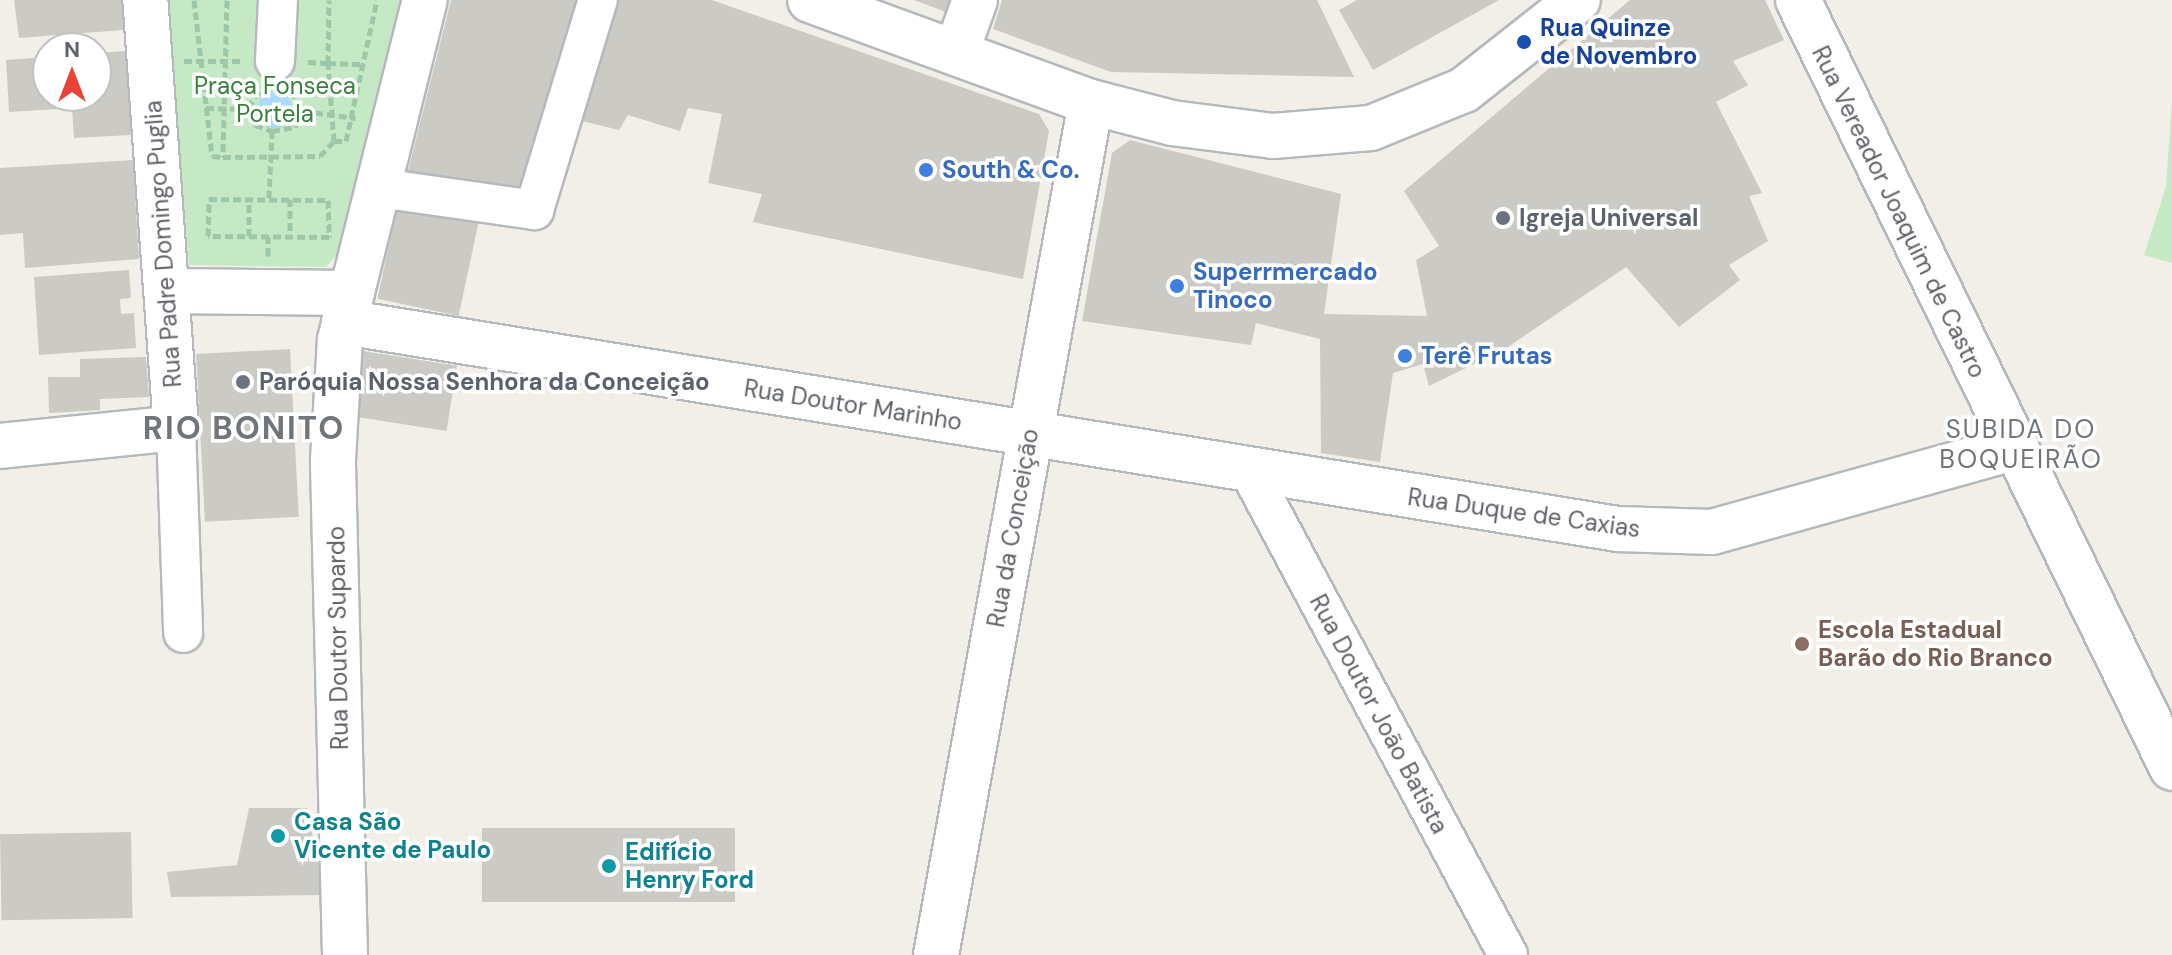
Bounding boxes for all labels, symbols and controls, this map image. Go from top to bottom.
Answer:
place label: Rua Quinze de Novembro [1540,14,1697,70]
north arrow [32,32,112,112]
marker: Rua Quinze de Novembro [1515,33,1533,51]
text: N [64,35,80,64]
street label: Rua Vereador Joaquim de Castro [1806,41,1992,383]
park label: Praça Fonseca Portela [194,72,356,128]
street label: Rua Padre Domingo Puglia [139,99,187,389]
place label: South & Co. [942,156,1080,184]
marker: South & Co. [917,161,935,179]
place label: Igreja Universal [1519,204,1699,232]
marker: Igreja Universal [1494,209,1512,227]
place label: Superrmercado Tinoco [1193,258,1378,314]
marker: Superrmercado Tinoco [1168,277,1186,295]
place label: Terê Frutas [1421,342,1552,370]
marker: Terê Frutas [1396,347,1414,365]
place label: Paróquia Nossa Senhora da Conceição [259,368,710,396]
marker: Paróquia Nossa Senhora da Conceição [234,373,252,391]
street label: Rua Doutor Marinho [742,374,964,436]
district label: RIO BONITO [143,409,345,447]
district label: SUBIDA DO BOQUEIRÃO [1939,414,2103,476]
street label: Rua da Conceição [981,426,1045,630]
street label: Rua Duque de Caxias [1406,482,1642,544]
street label: Rua Doutor Supardo [322,526,354,750]
street label: Rua Doutor João Batista [1304,589,1454,839]
place label: Escola Estadual Barão do Rio Branco [1818,616,2053,672]
marker: Escola Estadual Barão do Rio Branco [1793,635,1811,653]
place label: Casa São Vicente de Paulo [294,808,491,864]
marker: Casa São Vicente de Paulo [269,827,287,845]
place label: Edifício Henry Ford [625,838,754,894]
marker: Edifício Henry Ford [600,857,618,875]

